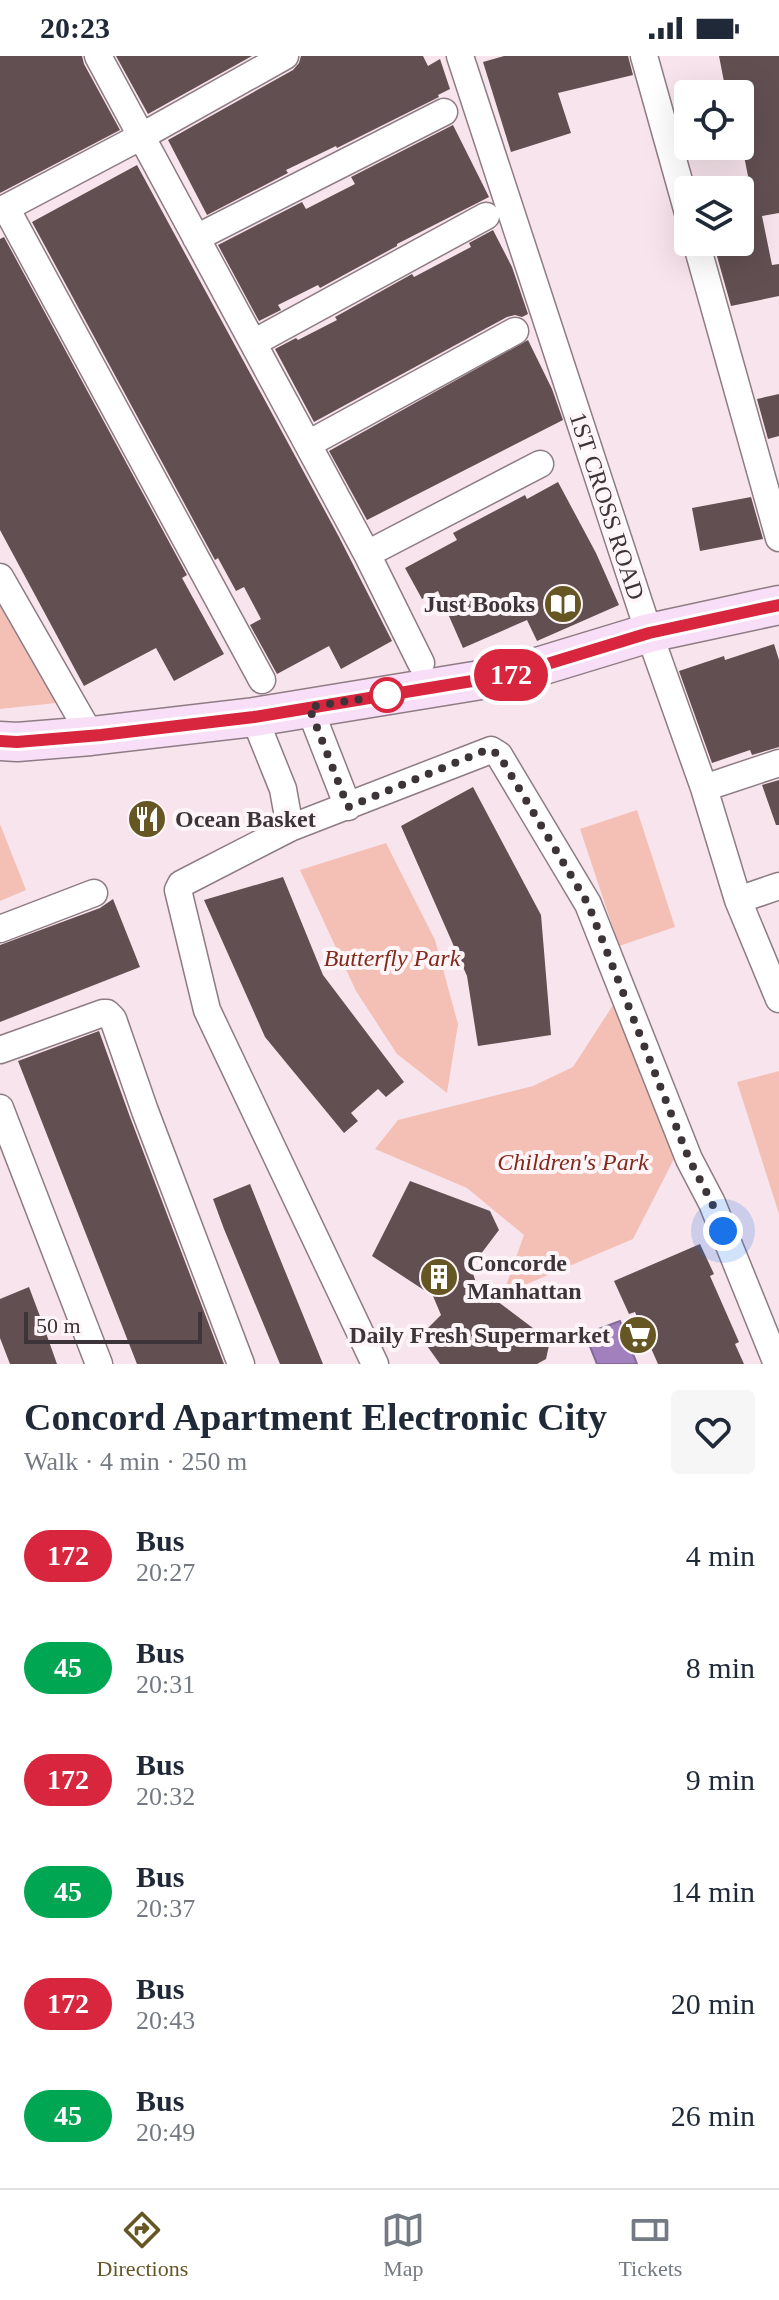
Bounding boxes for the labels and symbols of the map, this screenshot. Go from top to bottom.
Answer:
street label: 1ST CROSS ROAD [564,409,650,603]
library icon: Just Books [542,583,584,625]
place label: Just Books [424,591,535,617]
line badge: 172 [465,649,557,701]
unlabelled marker [370,678,404,712]
restaurant icon: Ocean Basket [126,798,168,840]
place label: Ocean Basket [175,806,316,832]
park label: Butterfly Park [324,945,461,971]
park label: Children's Park [497,1149,649,1175]
your location [703,1211,743,1251]
place label: Concorde Manhattan [467,1250,582,1304]
building icon: Concorde Manhattan [418,1256,460,1298]
scale bar [24,1308,202,1344]
supermarket icon: Daily Fresh Supermarket [617,1314,659,1356]
place label: Daily Fresh Supermarket [349,1322,610,1348]

